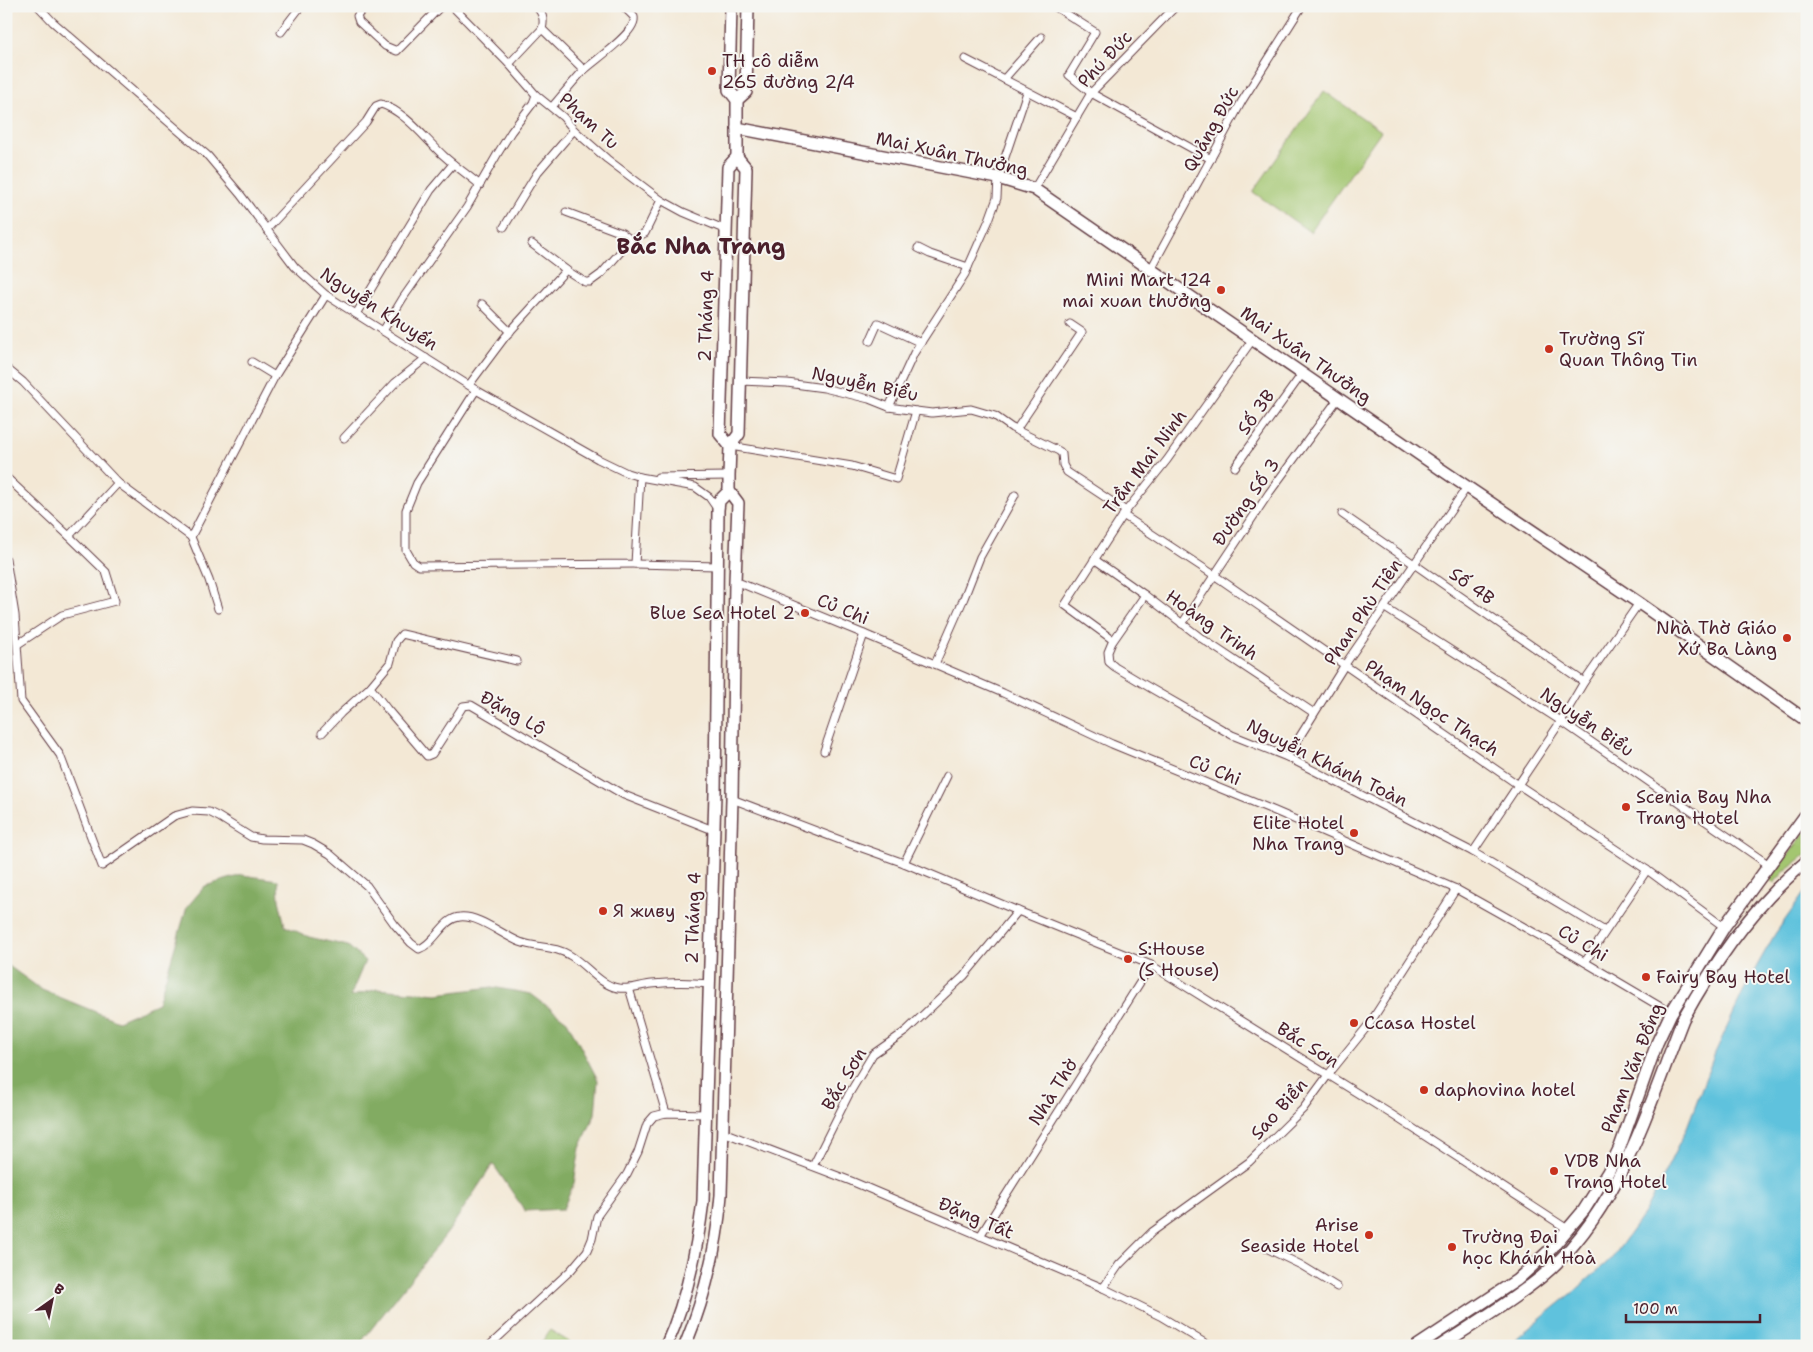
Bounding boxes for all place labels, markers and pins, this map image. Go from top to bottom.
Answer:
place label: TH cô diễm 265 đường 2/4 [722,49,855,94]
marker: TH cô diễm 265 đường 2/4 [706,65,718,77]
place label: Mini Mart 124 mai xuan thưởng [1062,268,1211,313]
marker: Mini Mart 124 mai xuan thưởng [1215,284,1227,296]
place label: Trường Sĩ Quan Thông Tin [1559,327,1697,372]
marker: Trường Sĩ Quan Thông Tin [1543,343,1555,355]
place label: Blue Sea Hotel 2 [650,601,795,625]
marker: Blue Sea Hotel 2 [799,607,811,619]
place label: Nhà Thờ Giáo Xứ Ba Làng [1656,616,1777,661]
marker: Nhà Thờ Giáo Xứ Ba Làng [1781,632,1793,644]
place label: Scenia Bay Nha Trang Hotel [1636,785,1771,830]
marker: Scenia Bay Nha Trang Hotel [1620,801,1632,813]
place label: Elite Hotel Nha Trang [1252,811,1345,856]
marker: Elite Hotel Nha Trang [1348,827,1360,839]
place label: Я живу [613,899,675,923]
marker: Я живу [597,905,609,917]
place label: S:House (S House) [1138,937,1219,982]
marker: S:House (S House) [1122,953,1134,965]
place label: Fairy Bay Hotel [1656,965,1791,989]
marker: Fairy Bay Hotel [1640,971,1652,983]
place label: Ccasa Hostel [1364,1011,1476,1035]
marker: Ccasa Hostel [1348,1017,1360,1029]
place label: daphovina hotel [1434,1078,1576,1102]
marker: daphovina hotel [1418,1084,1430,1096]
place label: VDB Nha Trang Hotel [1564,1149,1667,1194]
marker: VDB Nha Trang Hotel [1548,1165,1560,1177]
place label: Arise Seaside Hotel [1240,1213,1360,1258]
place label: Trường Đại học Khánh Hoà [1462,1225,1596,1270]
marker: Arise Seaside Hotel [1363,1229,1375,1241]
marker: Trường Đại học Khánh Hoà [1446,1241,1458,1253]

